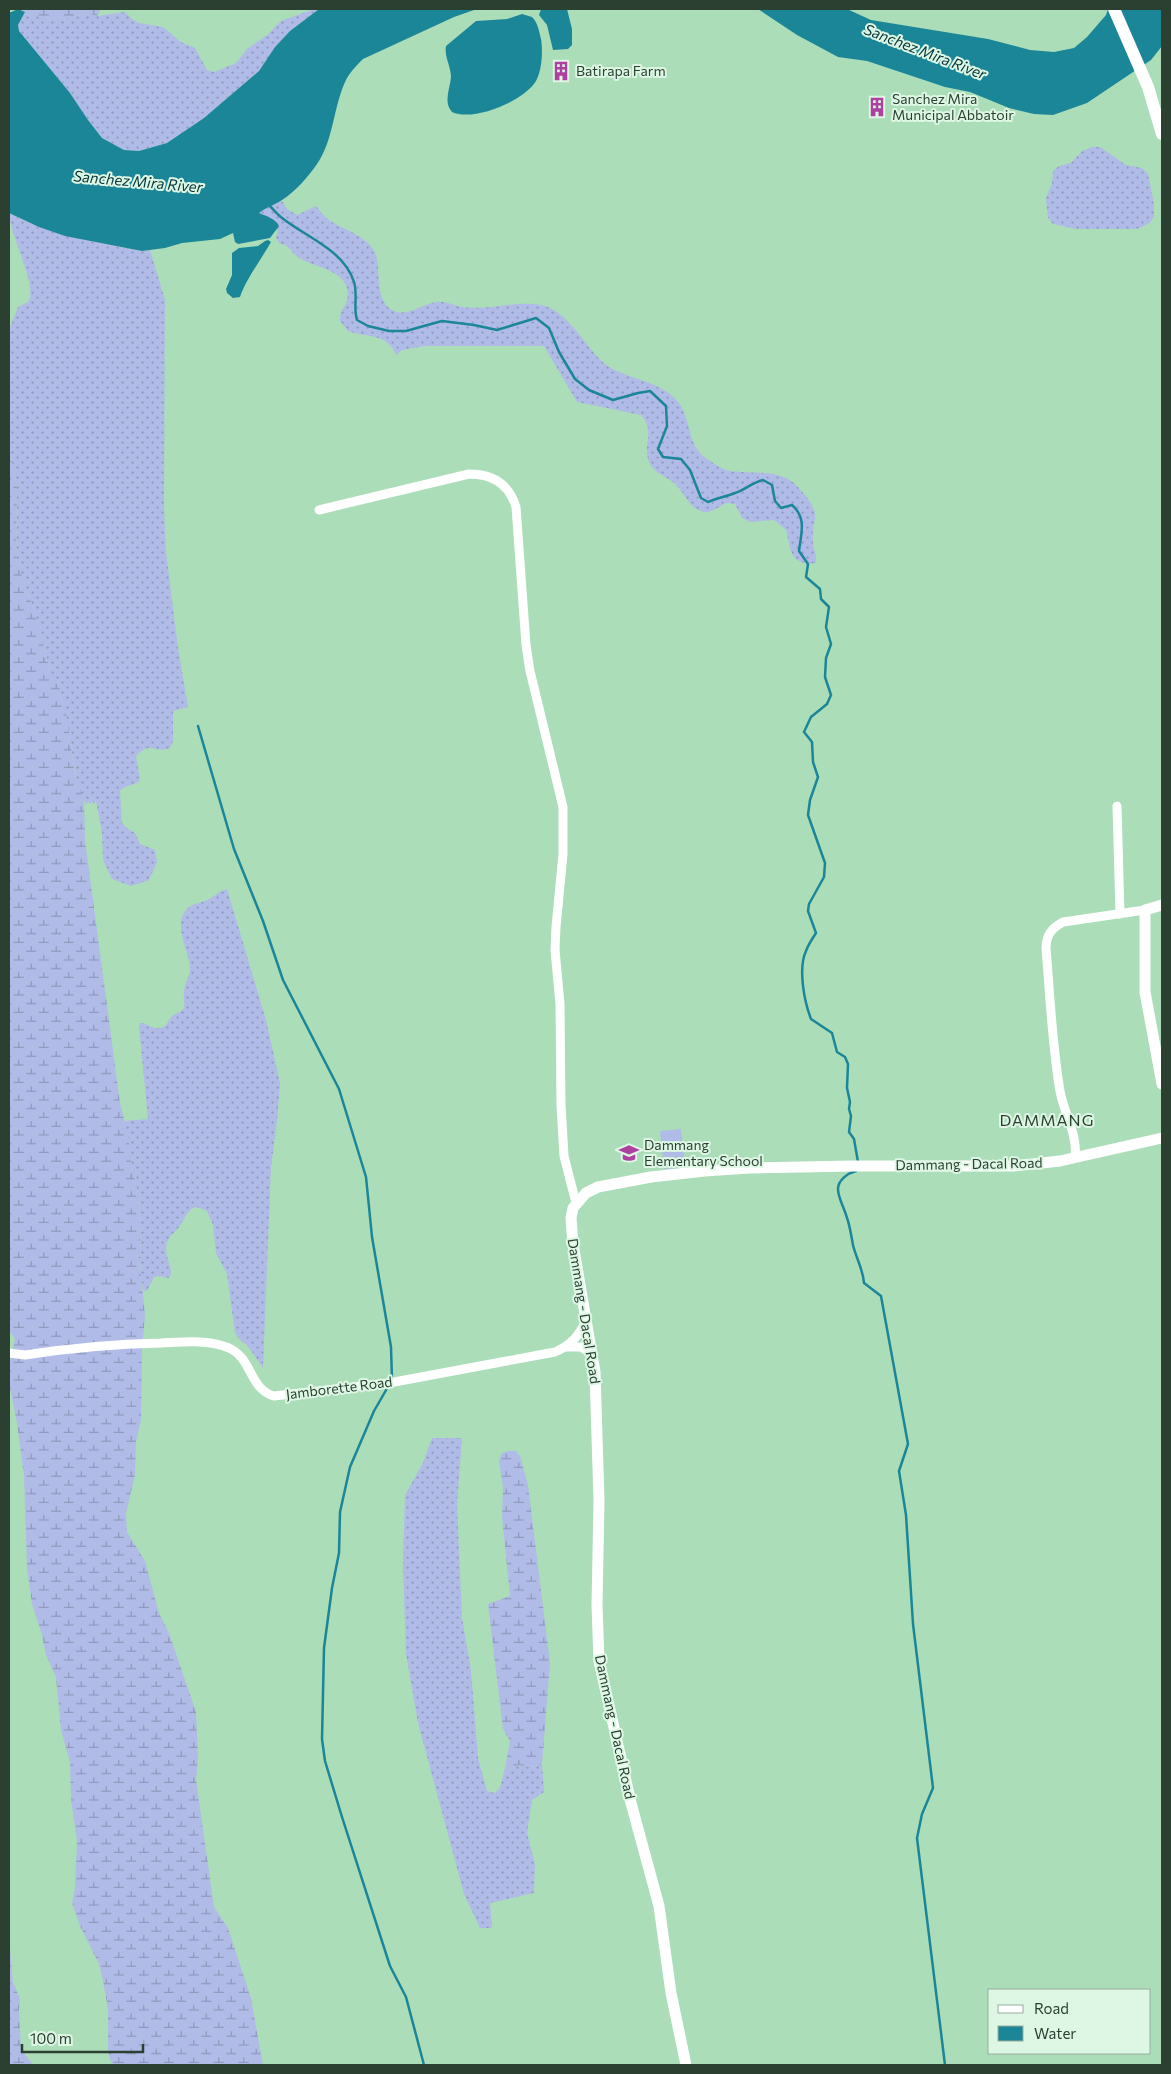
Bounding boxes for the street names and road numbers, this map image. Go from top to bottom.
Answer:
street label: Dammang - Dacal Road [895,1154,1043,1173]
street label: Dammang - Dacal Road [565,1237,604,1385]
street label: Jamborette Road [285,1373,393,1402]
street label: Dammang - Dacal Road [592,1653,639,1801]

